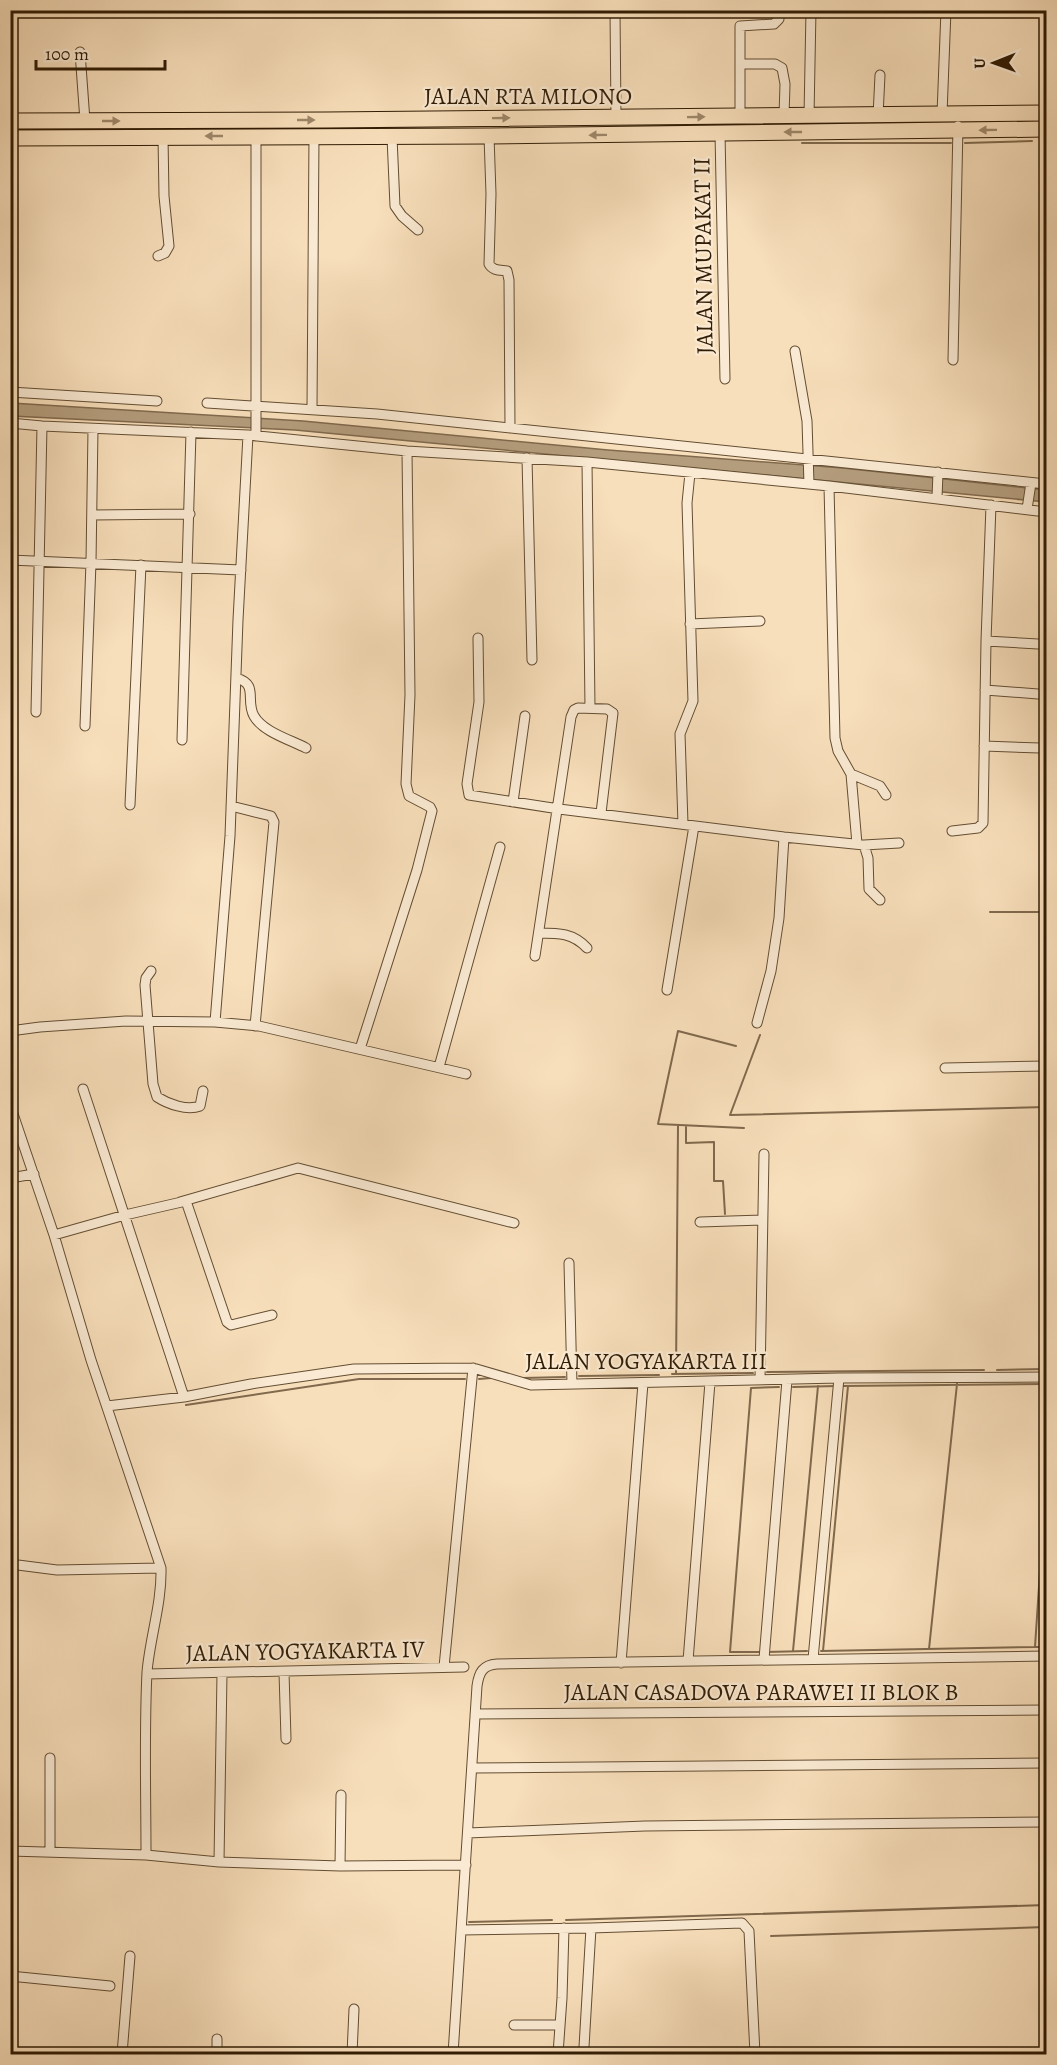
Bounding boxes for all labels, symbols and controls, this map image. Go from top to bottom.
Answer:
scale bar [36,33,165,71]
north arrow [964,33,1024,93]
text: 100 m [45,42,89,66]
text: U [969,57,991,69]
street label: JALAN RTA MILONO [424,80,632,112]
one-way arrow [686,112,705,121]
one-way arrow [491,113,510,123]
one-way arrow [296,115,315,125]
one-way arrow [101,116,120,126]
one-way arrow [979,125,998,135]
one-way arrow [784,127,803,137]
one-way arrow [589,130,608,139]
one-way arrow [205,131,224,141]
street label: JALAN MUPAKAT II [685,157,721,355]
street label: JALAN YOGYAKARTA III [525,1345,767,1377]
street label: JALAN YOGYAKARTA IV [185,1633,425,1669]
street label: JALAN CASADOVA PARAWEI II BLOK B [564,1676,958,1708]

